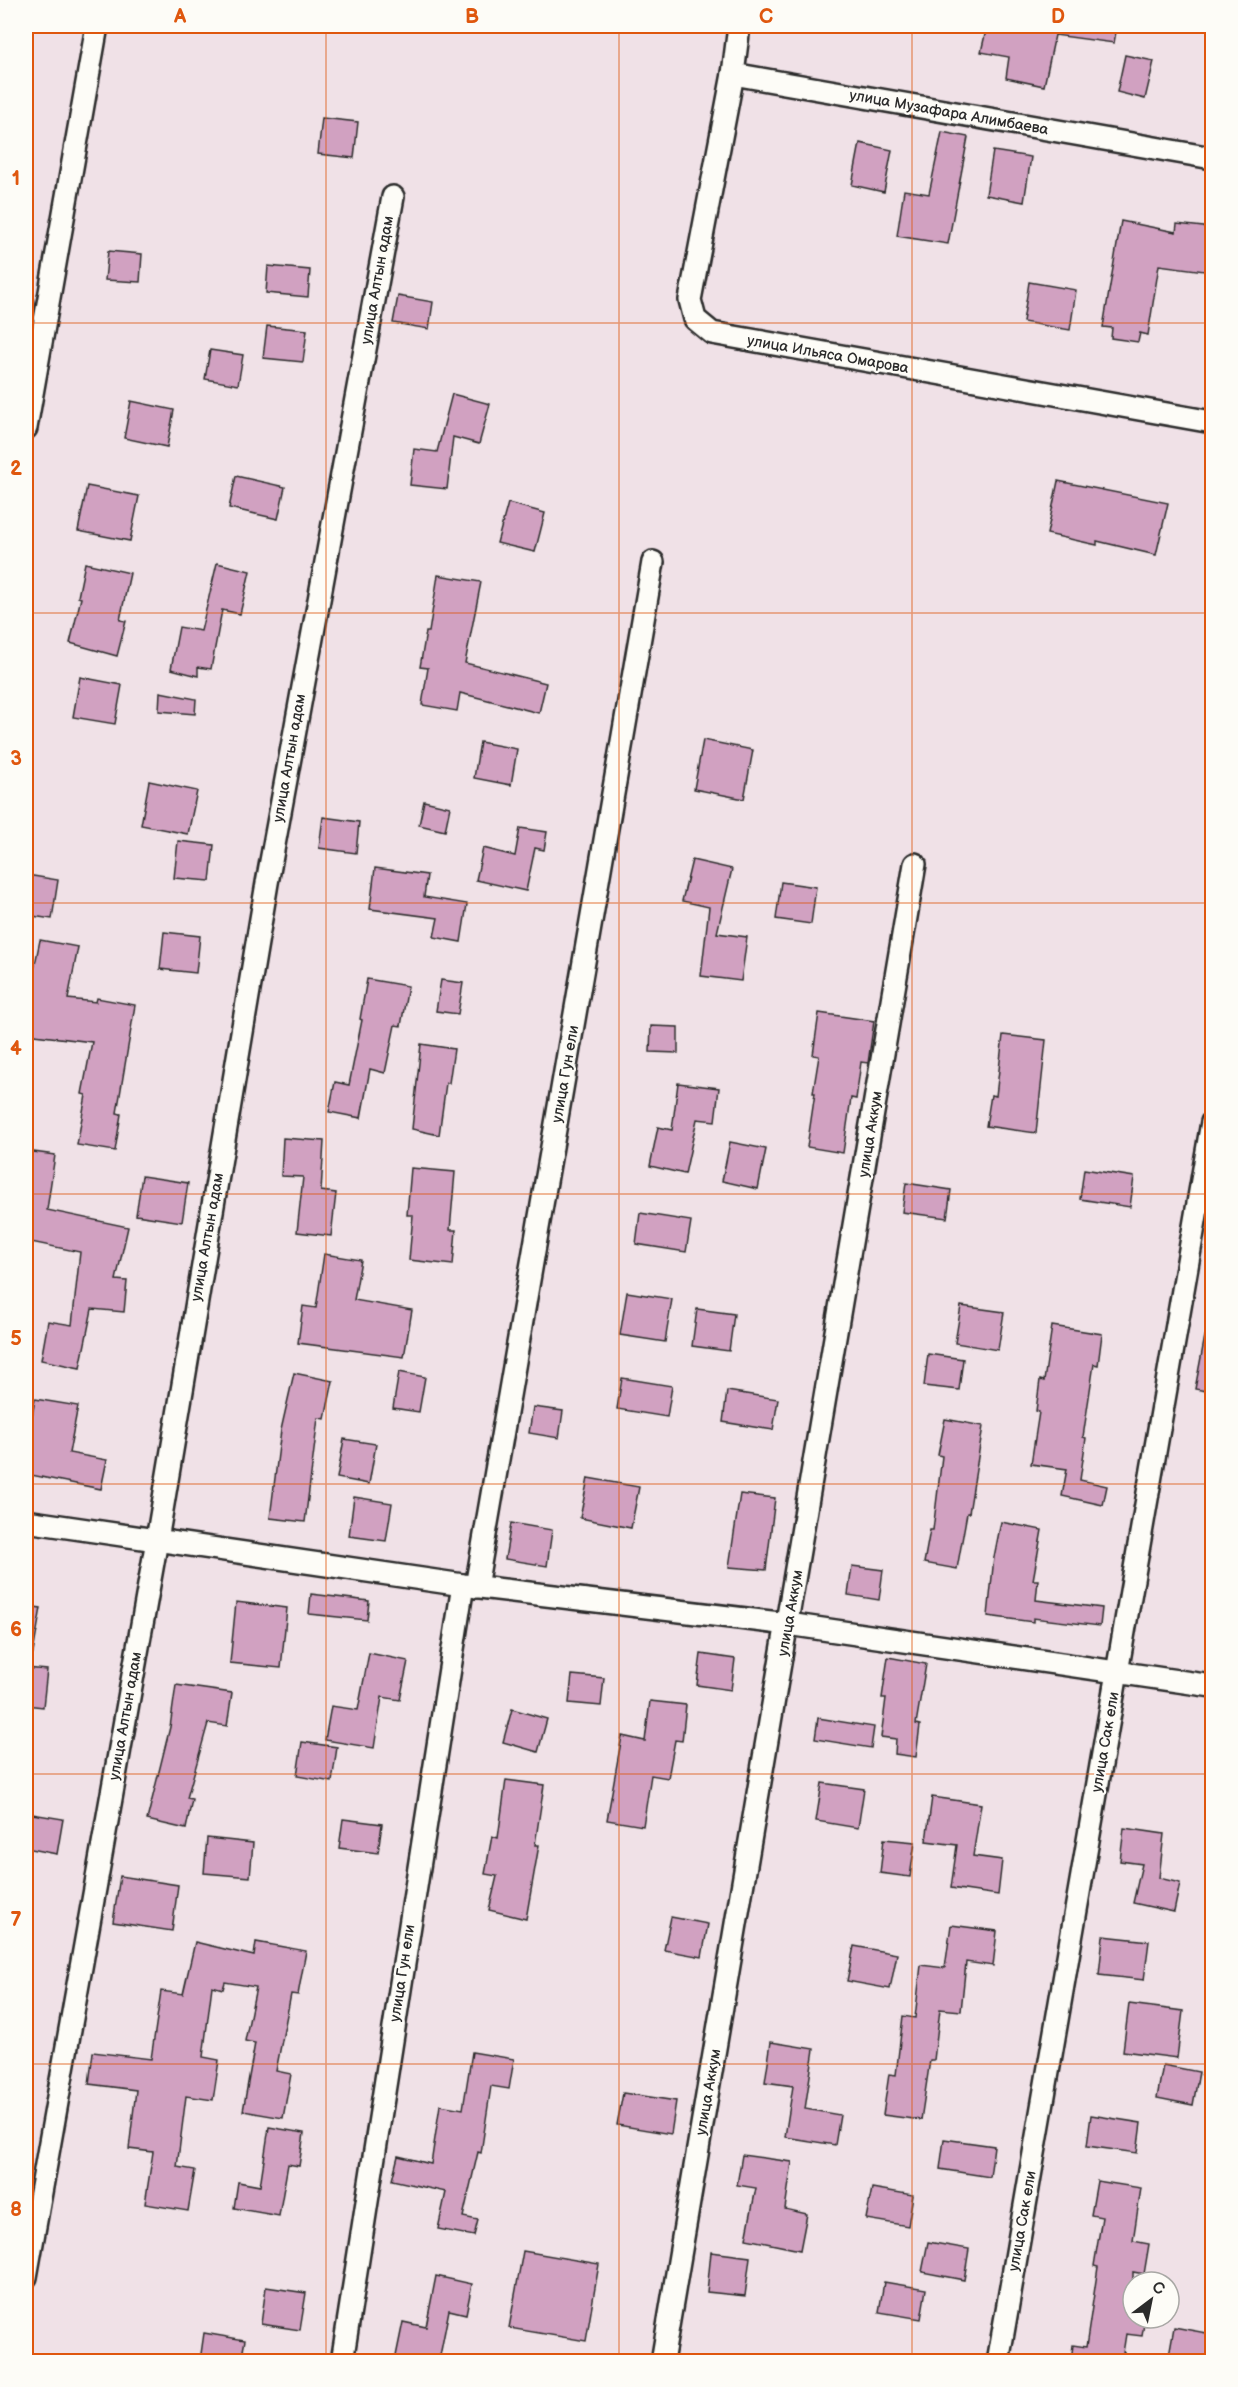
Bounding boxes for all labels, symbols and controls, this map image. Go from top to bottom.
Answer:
text: A [173,5,187,29]
text: B [465,5,479,29]
text: C [759,5,773,29]
text: D [1051,5,1065,29]
street label: улица Музафара Алимбаева [848,86,1050,139]
text: 1 [12,167,20,191]
street label: улица Алтын адам [357,214,398,346]
street label: улица Ильяса Омарова [746,331,910,378]
text: 2 [10,457,22,481]
street label: улица Алтын адам [269,692,310,824]
text: 3 [10,747,22,771]
street label: улица Гун ели [548,1024,583,1124]
text: 4 [10,1037,22,1061]
street label: улица Аккум [854,1089,887,1179]
street label: улица Алтын адам [187,1171,228,1303]
text: 5 [10,1327,22,1351]
street label: улица Аккум [774,1568,807,1658]
text: 6 [10,1618,22,1642]
street label: улица Алтын адам [105,1650,146,1782]
street label: улица Сак ели [1087,1690,1124,1794]
text: 7 [10,1908,22,1932]
street label: улица Гун ели [385,1923,420,2023]
street label: улица Аккум [692,2047,725,2137]
street label: улица Сак ели [1004,2169,1041,2273]
text: 8 [10,2198,22,2222]
north arrow [1121,2270,1181,2330]
text: С [1148,2278,1168,2300]

